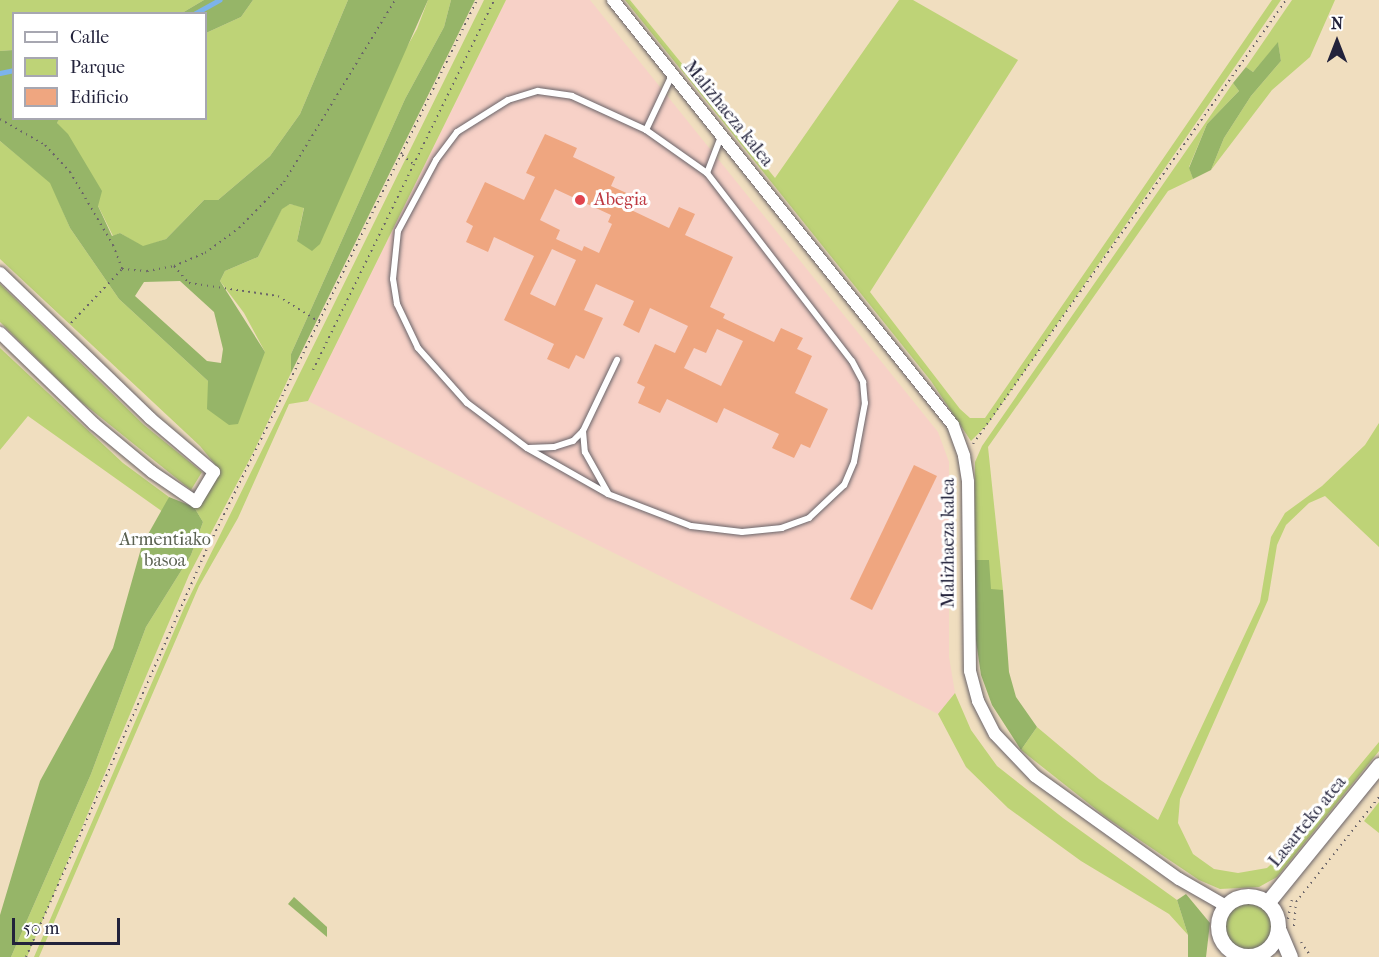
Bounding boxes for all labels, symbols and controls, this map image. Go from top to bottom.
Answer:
legend [12,12,207,120]
north arrow [1307,12,1367,72]
text: N [1331,14,1343,33]
text: Calle [70,27,109,48]
text: Parque [70,57,125,78]
street label: Malizhaeza kalea [679,57,777,171]
text: Edificio [70,87,128,108]
place label: Abegia [594,189,647,211]
marker: Abegia [571,191,589,209]
street label: Malizhaeza kalea [938,478,960,608]
park label: Armentiako basoa [119,530,211,572]
street label: Lasarteko atea [1265,772,1351,872]
scale bar [15,906,123,944]
text: 50 m [23,918,59,939]

